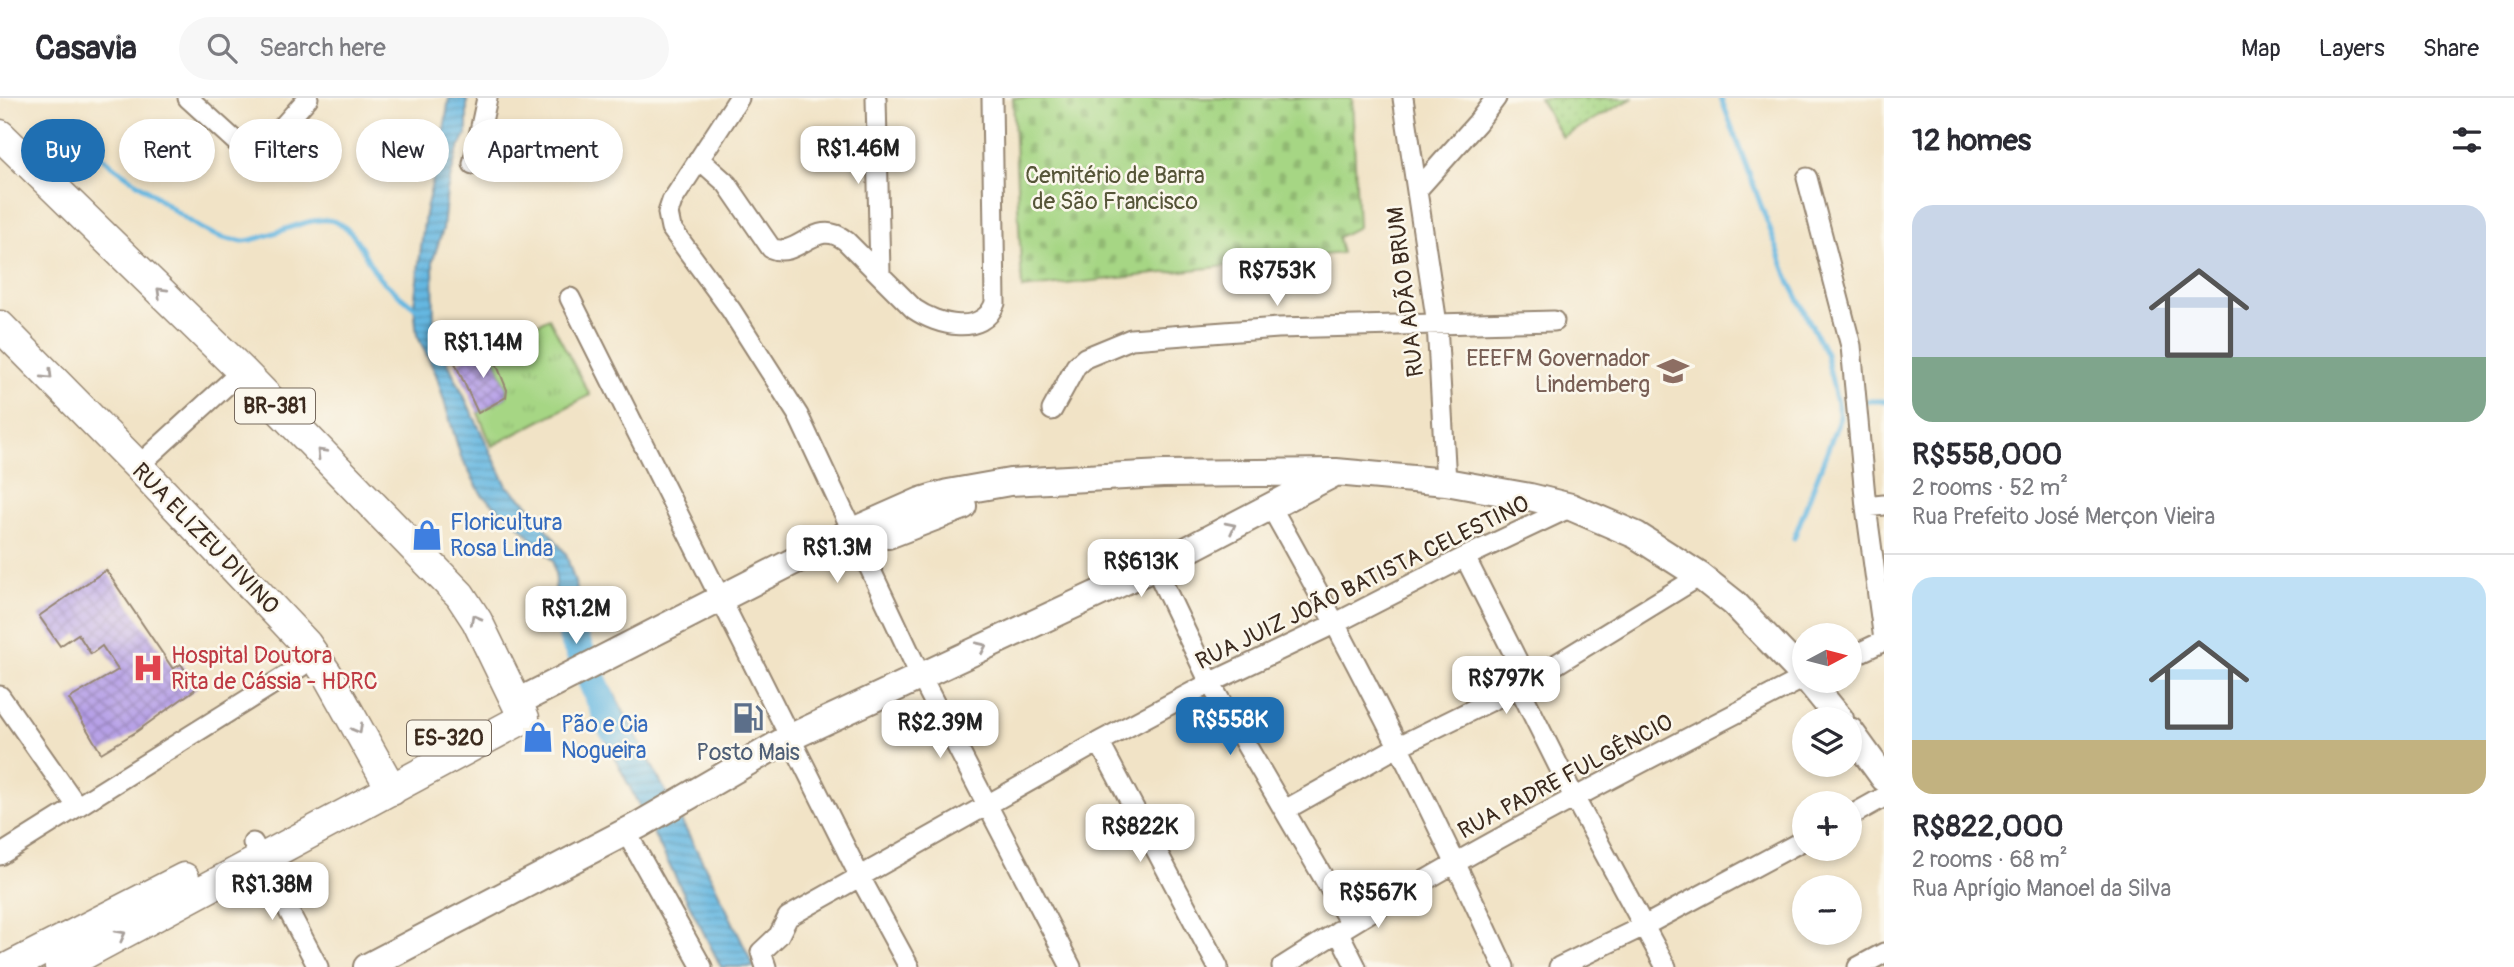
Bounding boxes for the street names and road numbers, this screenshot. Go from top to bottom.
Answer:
street label: RUA ADÃO BRUM [1381,205,1430,379]
road number: BR-381 [235,388,315,424]
street label: RUA ELIZEU DIVINO [126,457,285,620]
street label: RUA JUIZ JOÃO BATISTA CELESTINO [1191,489,1534,676]
street label: RUA PADRE FULGÊNCIO [1453,707,1678,845]
road number: ES-320 [407,720,491,756]

